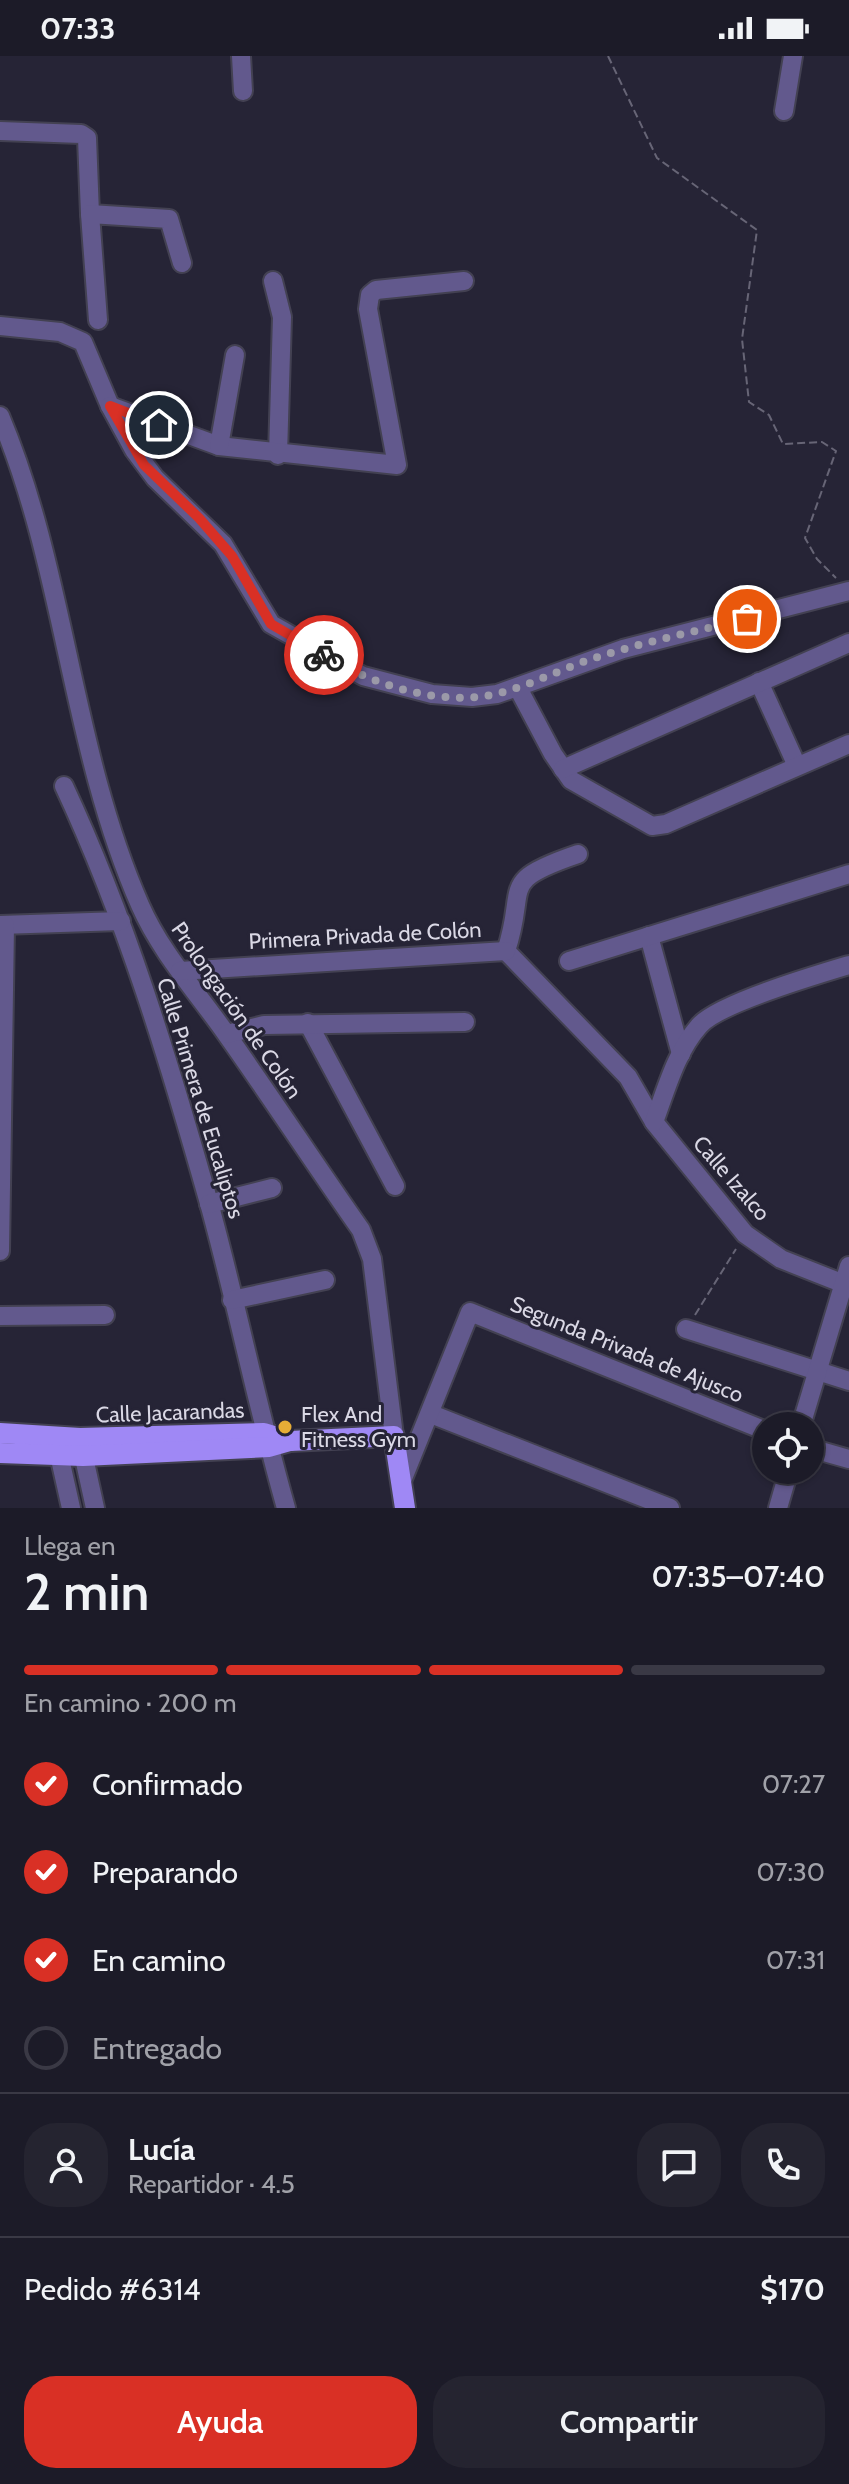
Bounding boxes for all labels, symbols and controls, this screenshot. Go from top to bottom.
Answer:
text: 07:33 [40,10,115,47]
pin [125,391,193,459]
icon: home [137,403,181,447]
pin [713,585,781,653]
icon: bag [725,597,769,641]
courier [284,615,364,695]
icon: bike [302,633,346,677]
street label: Primera Privada de Colón [248,916,482,955]
street label: Prolongación de Colón [165,917,308,1104]
street label: Calle Primera de Eucaliptos [151,975,250,1222]
street label: Calle Izalco [687,1130,776,1226]
street label: Segunda Privada de Ajusco [506,1290,747,1409]
street label: Calle Jacarandas [95,1396,245,1429]
place label: Flex And Fitness Gym [301,1401,416,1453]
map controls [752,1412,824,1484]
button: locate [752,1412,824,1484]
marker: Flex And Fitness Gym [276,1418,294,1436]
text: Llega en [24,1530,115,1562]
text: 07:35–07:40 [652,1558,825,1595]
text: 2 min [24,1560,149,1623]
text: En camino · 200 m [24,1687,236,1719]
icon: check [24,1762,68,1806]
text: Confirmado [92,1766,243,1803]
text: 07:27 [762,1768,825,1800]
icon: check [24,1850,68,1894]
text: Preparando [92,1854,238,1891]
text: 07:30 [756,1856,825,1888]
icon: check [24,1938,68,1982]
text: En camino [92,1942,226,1979]
text: 07:31 [766,1944,825,1976]
text: Entregado [92,2030,222,2067]
button: person [24,2123,108,2207]
button: chat [637,2123,721,2207]
button: phone [741,2123,825,2207]
text: Lucía [128,2131,195,2168]
text: Repartidor · 4.5 [128,2168,295,2200]
text: Pedido #6314 [24,2271,201,2308]
text: $170 [760,2271,825,2308]
button: Ayuda [24,2376,417,2468]
button: Compartir [433,2376,825,2468]

